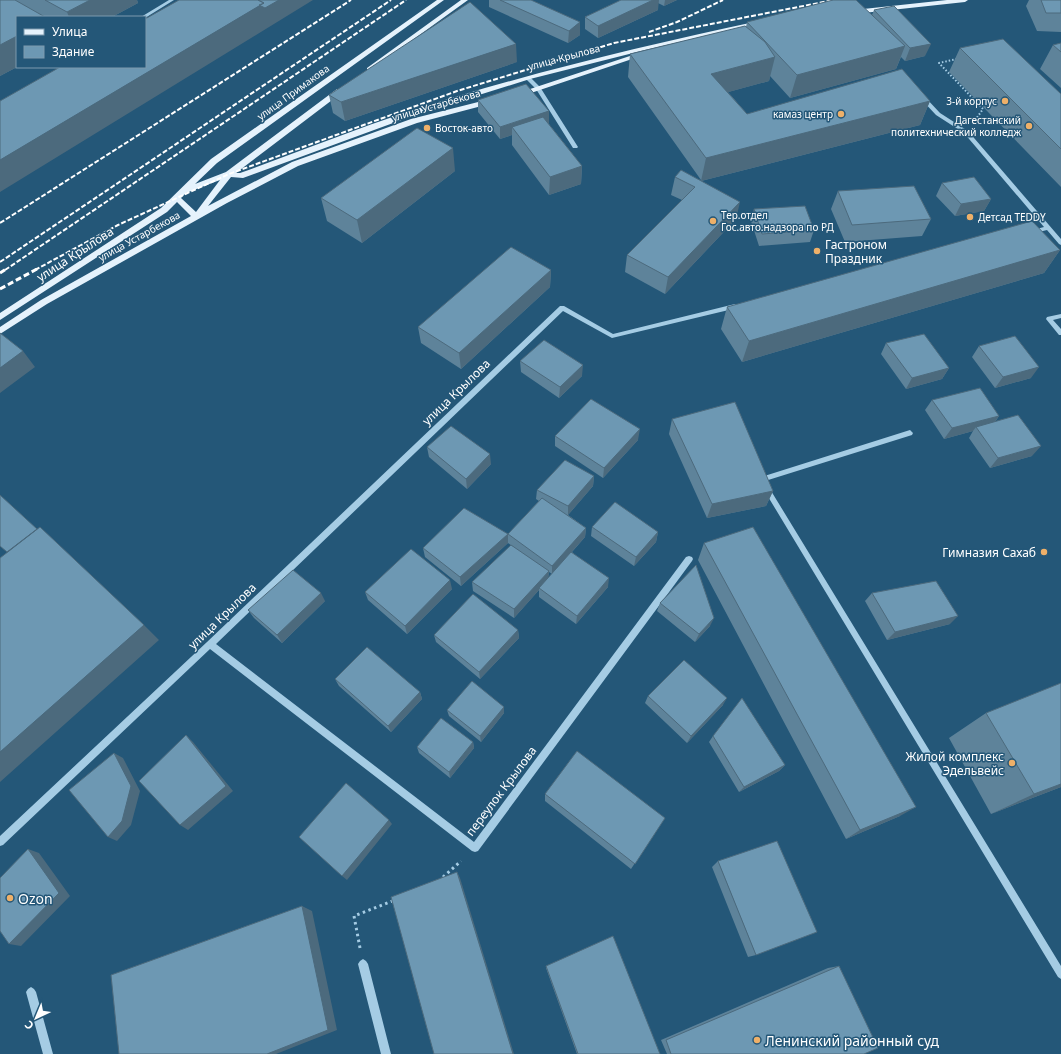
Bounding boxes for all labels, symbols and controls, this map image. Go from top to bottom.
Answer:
legend [16,16,146,68]
text: Улица [52,23,87,40]
street label: улица Крылова [527,41,601,73]
text: Здание [52,43,95,60]
street label: улица Примакова [254,61,332,123]
street label: улица Устарбекова [390,86,482,124]
place label: 3-й корпус [946,94,997,108]
marker: 3-й корпус [1000,96,1010,106]
place label: камаз центр [773,107,833,121]
marker: камаз центр [836,109,846,119]
place label: Дагестанский политехнический колледж [891,113,1021,139]
place label: Восток-авто [435,121,493,135]
marker: Дагестанский политехнический колледж [1024,121,1034,131]
marker: Восток-авто [422,123,432,133]
street label: улица Устарбекова [96,208,182,264]
place label: Тер.отдел Гос.авто.надзора по РД [721,208,834,234]
place label: Детсад TEDDY [978,210,1046,224]
marker: Детсад TEDDY [965,212,975,222]
marker: Тер.отдел Гос.авто.надзора по РД [708,216,718,226]
street label: улица Крылова [33,223,117,285]
place label: Гастроном Праздник [825,236,887,267]
marker: Гастроном Праздник [812,246,822,256]
street label: улица Крылова [418,355,494,429]
place label: Гимназия Сахаб [942,544,1036,561]
marker: Гимназия Сахаб [1039,547,1049,557]
street label: улица Крылова [184,579,260,653]
street label: переулок Крылова [462,743,540,839]
place label: Жилой комплекс Эдельвейс [905,748,1004,779]
marker: Жилой комплекс Эдельвейс [1007,758,1017,768]
place label: Ozon [18,889,53,908]
marker: Ozon [5,893,15,903]
north arrow [16,998,56,1038]
text: С [21,1018,36,1033]
place label: Ленинский районный суд [765,1031,940,1050]
marker: Ленинский районный суд [752,1035,762,1045]

